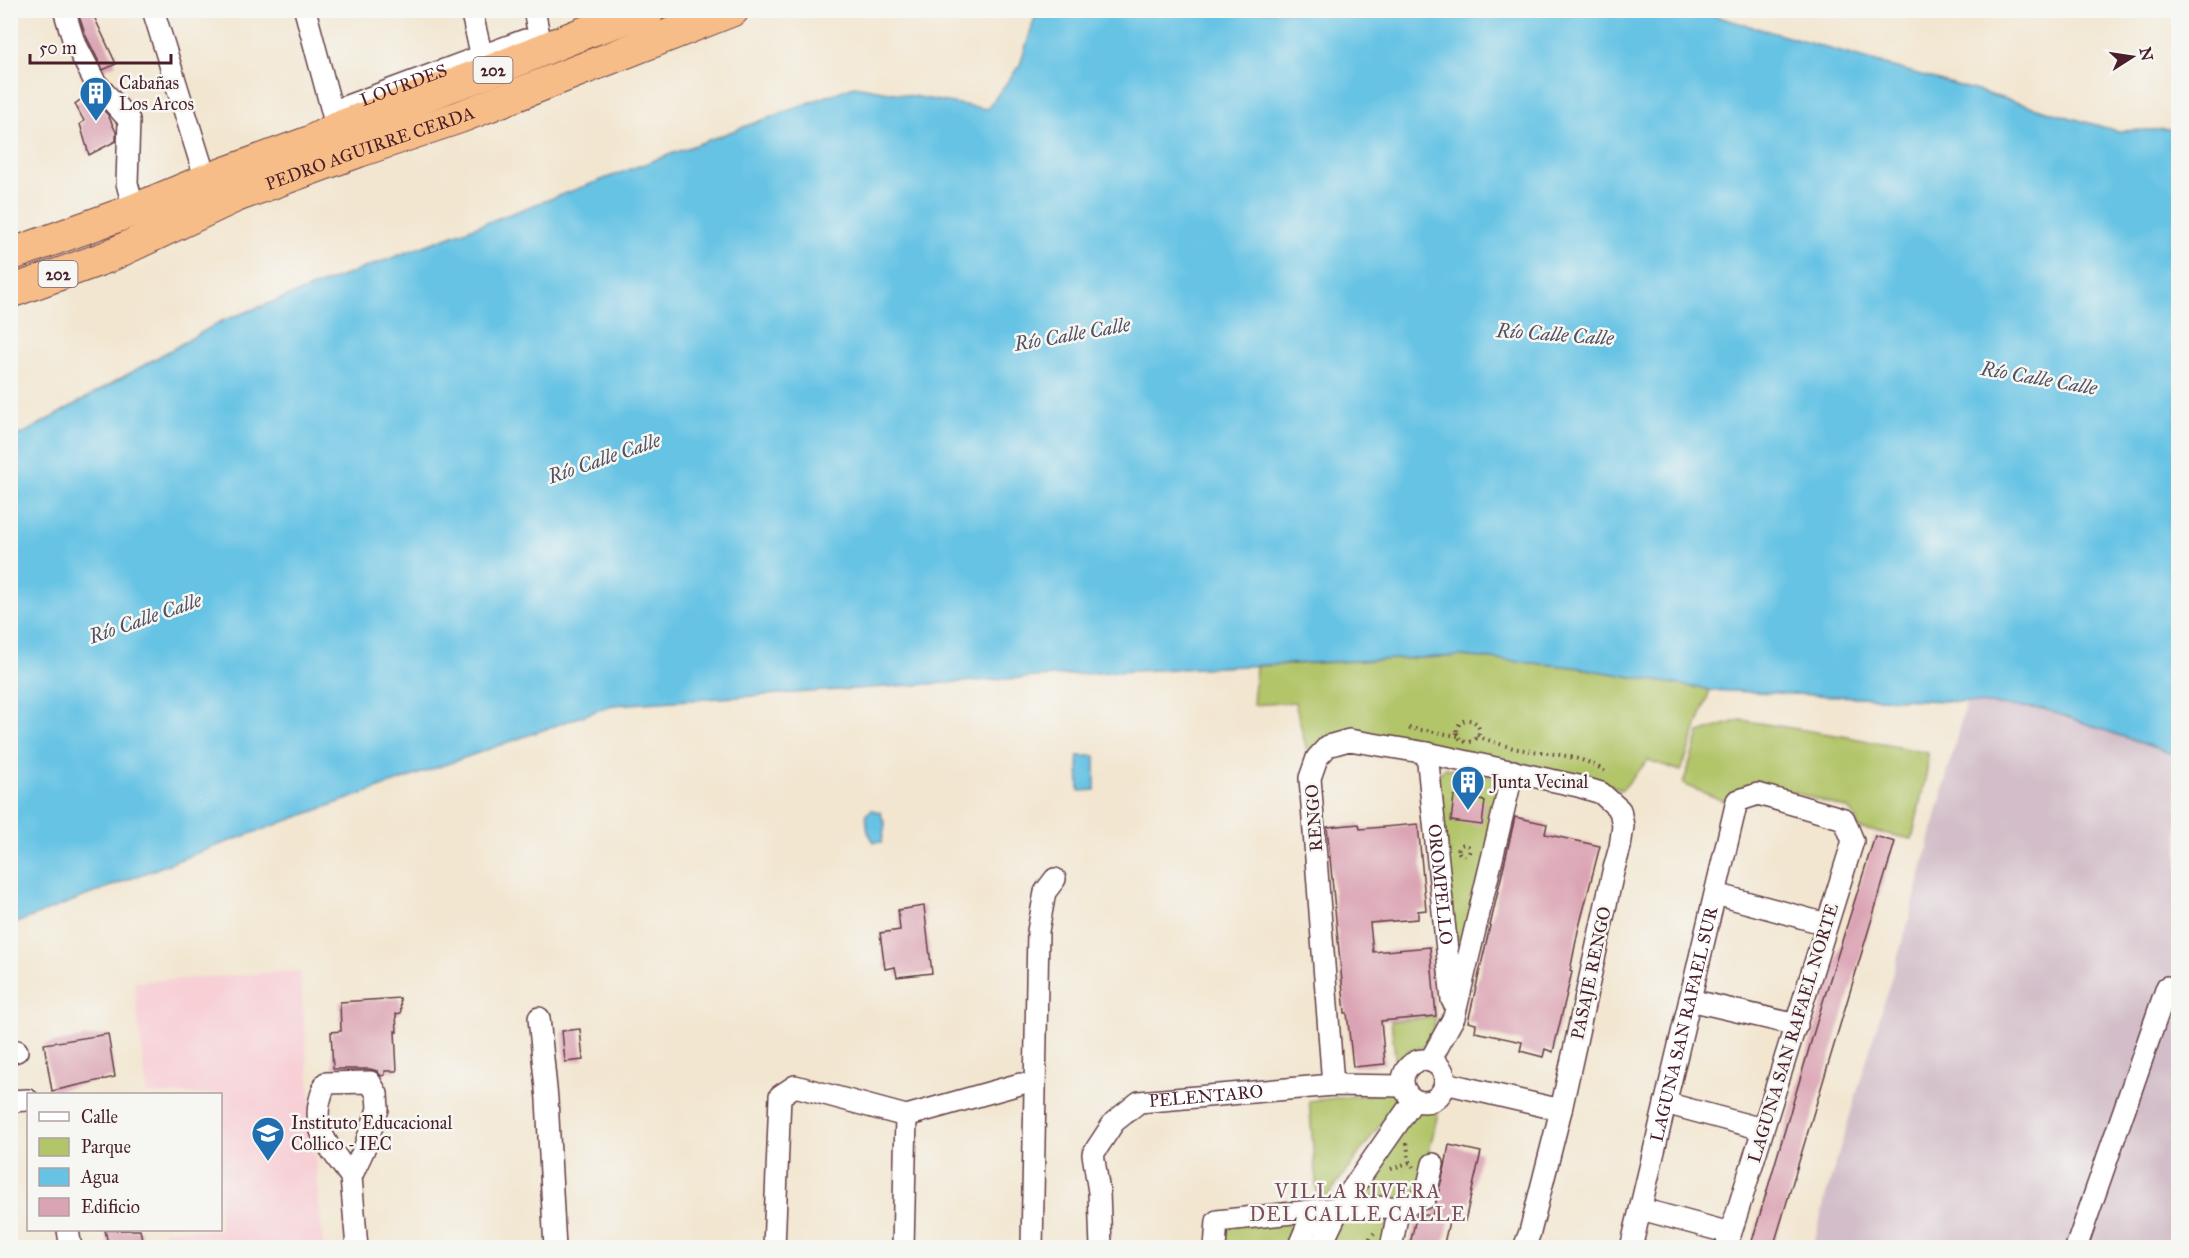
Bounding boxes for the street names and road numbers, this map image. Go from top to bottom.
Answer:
road number: 202 [474,57,512,83]
street label: LOURDES [357,59,450,111]
street label: PEDRO AGUIRRE CERDA [262,101,478,195]
road number: 202 [38,261,78,287]
street label: RENGO [1301,784,1327,852]
street label: OROMPELLO [1423,823,1457,946]
street label: LAGUNA SAN RAFAEL NORTE [1743,901,1843,1165]
street label: LAGUNA SAN RAFAEL SUR [1646,903,1723,1144]
street label: PASAJE RENGO [1566,904,1617,1042]
street label: PELENTARO [1148,1080,1264,1112]

